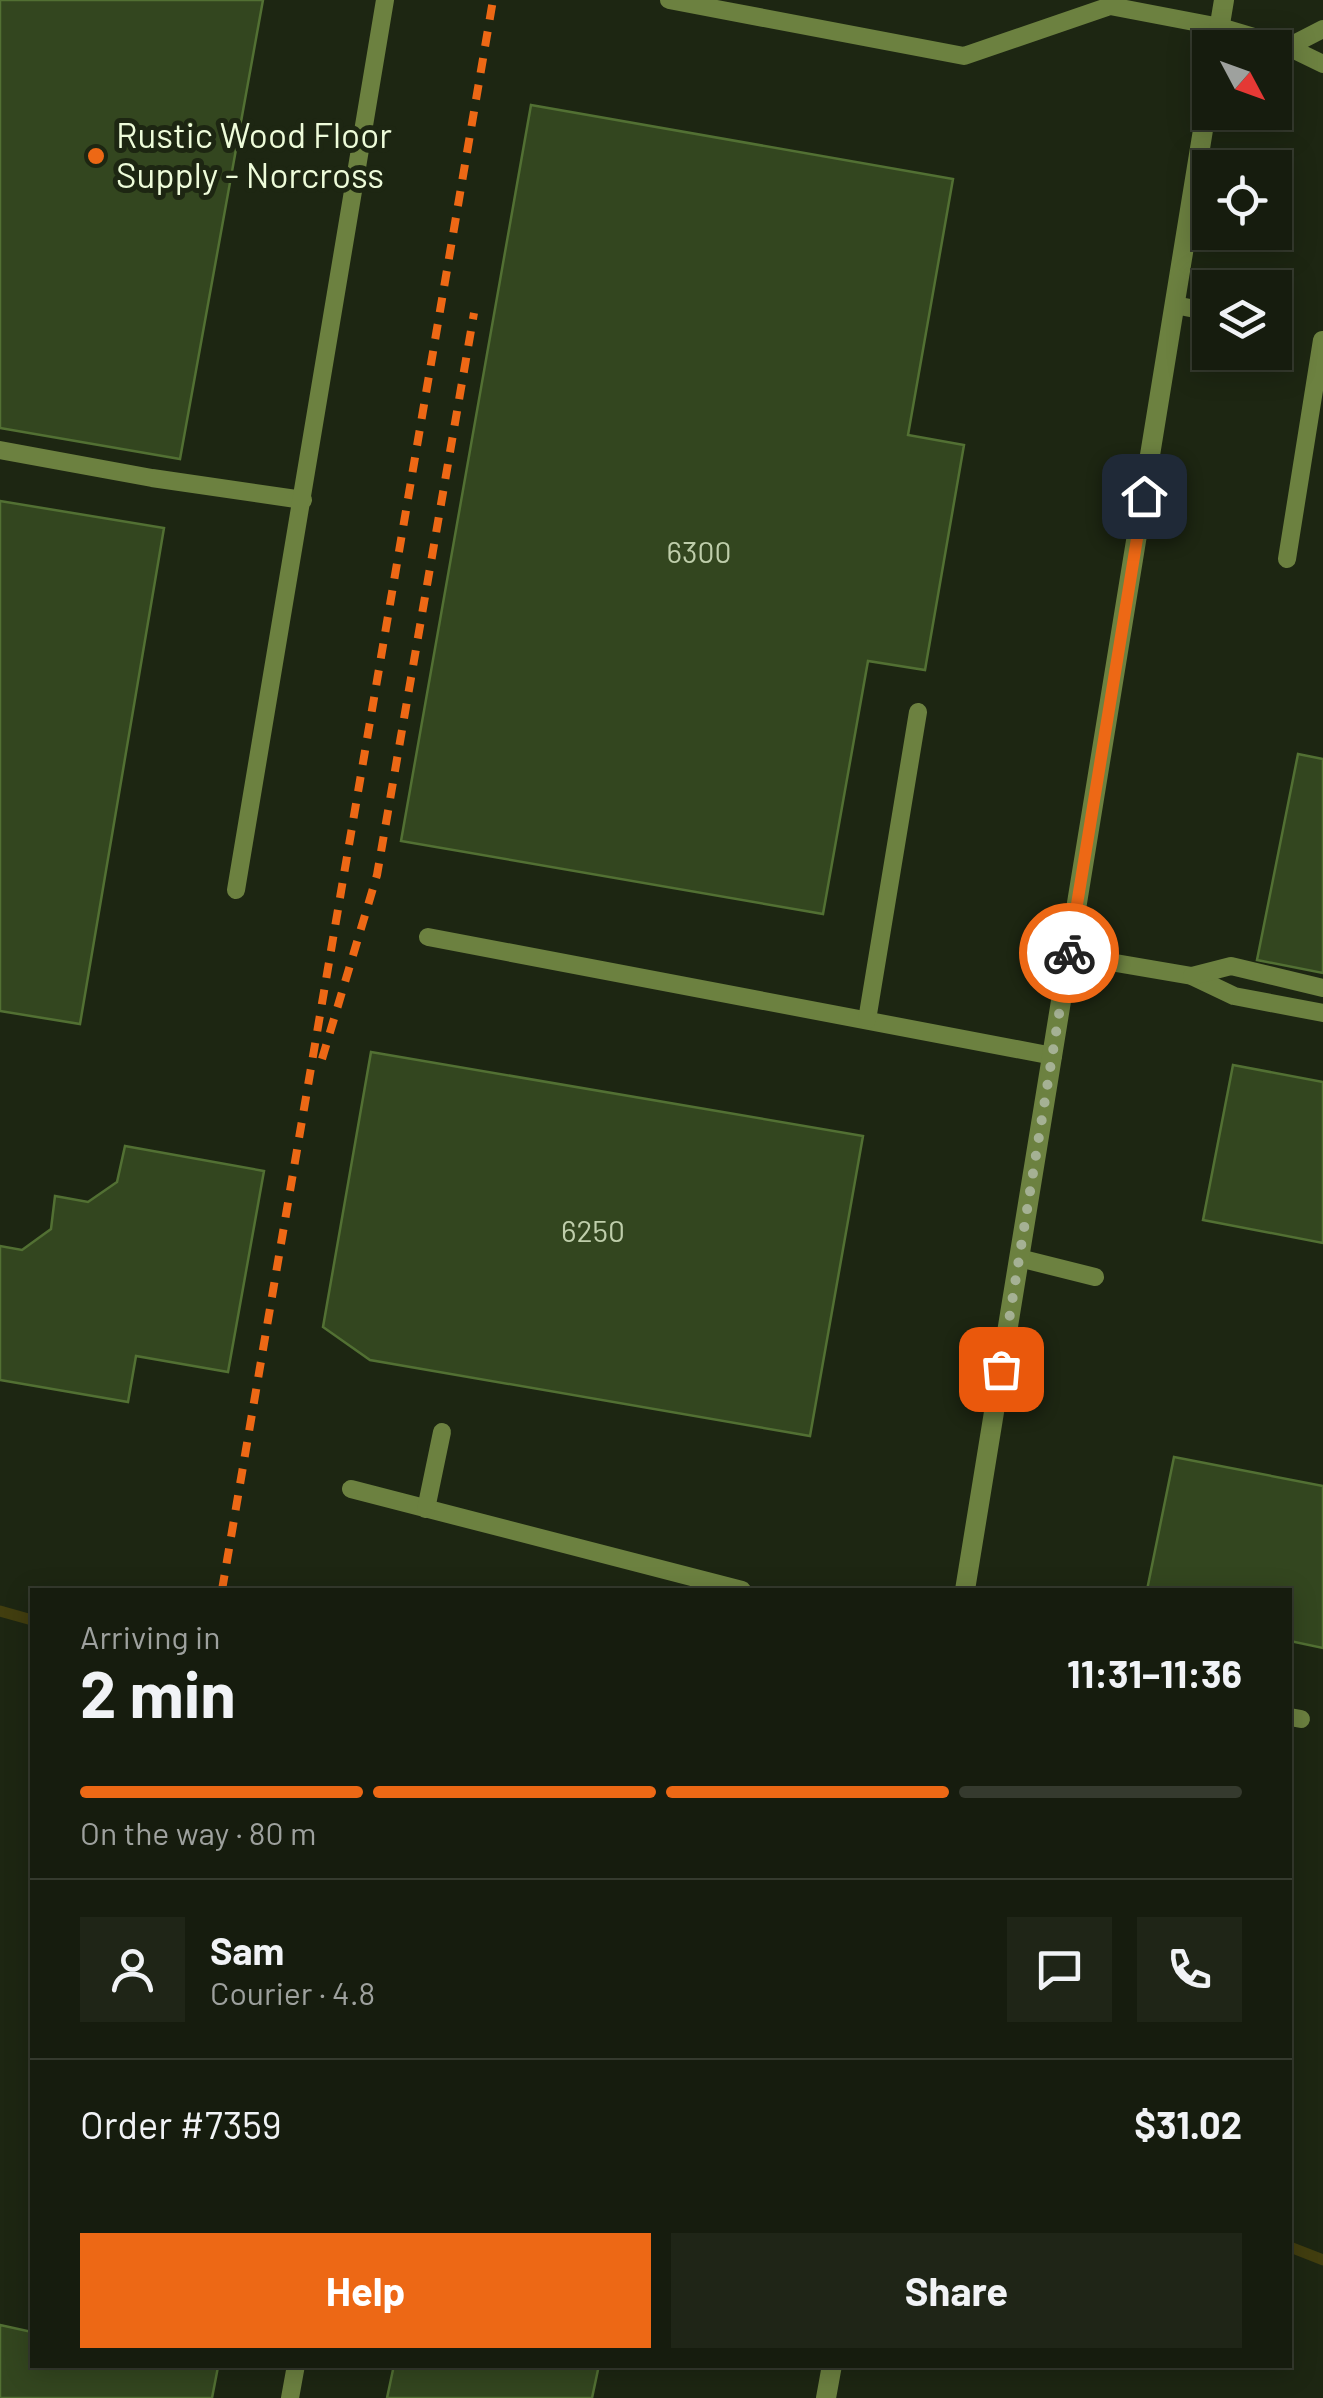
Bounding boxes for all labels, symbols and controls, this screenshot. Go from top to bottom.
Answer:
north arrow [1192,30,1292,130]
map controls [1192,30,1292,370]
place label: Rustic Wood Floor Supply - Norcross [116,113,392,195]
marker: Rustic Wood Floor Supply - Norcross [85,145,107,167]
button: locate [1192,150,1292,250]
button: layers [1192,270,1292,370]
pin [1102,454,1187,539]
icon: home [1117,469,1172,524]
house number: 6300 [667,533,731,569]
courier [1019,903,1119,1003]
icon: bike [1042,926,1097,981]
house number: 6250 [561,1212,625,1248]
pin [959,1327,1044,1412]
icon: bag [974,1342,1029,1397]
text: Arriving in [80,1617,220,1655]
text: 11:31–11:36 [1067,1650,1242,1696]
text: 2 min [80,1653,236,1731]
text: On the way · 80 m [80,1813,316,1851]
button: person [80,1917,185,2022]
button: chat [1007,1917,1112,2022]
button: phone [1137,1917,1242,2022]
text: Sam [210,1927,284,1973]
text: Courier · 4.8 [210,1973,375,2011]
text: Order #7359 [80,2101,282,2147]
text: $31.02 [1134,2101,1242,2147]
button: Help [80,2233,651,2348]
button: Share [671,2233,1242,2348]

